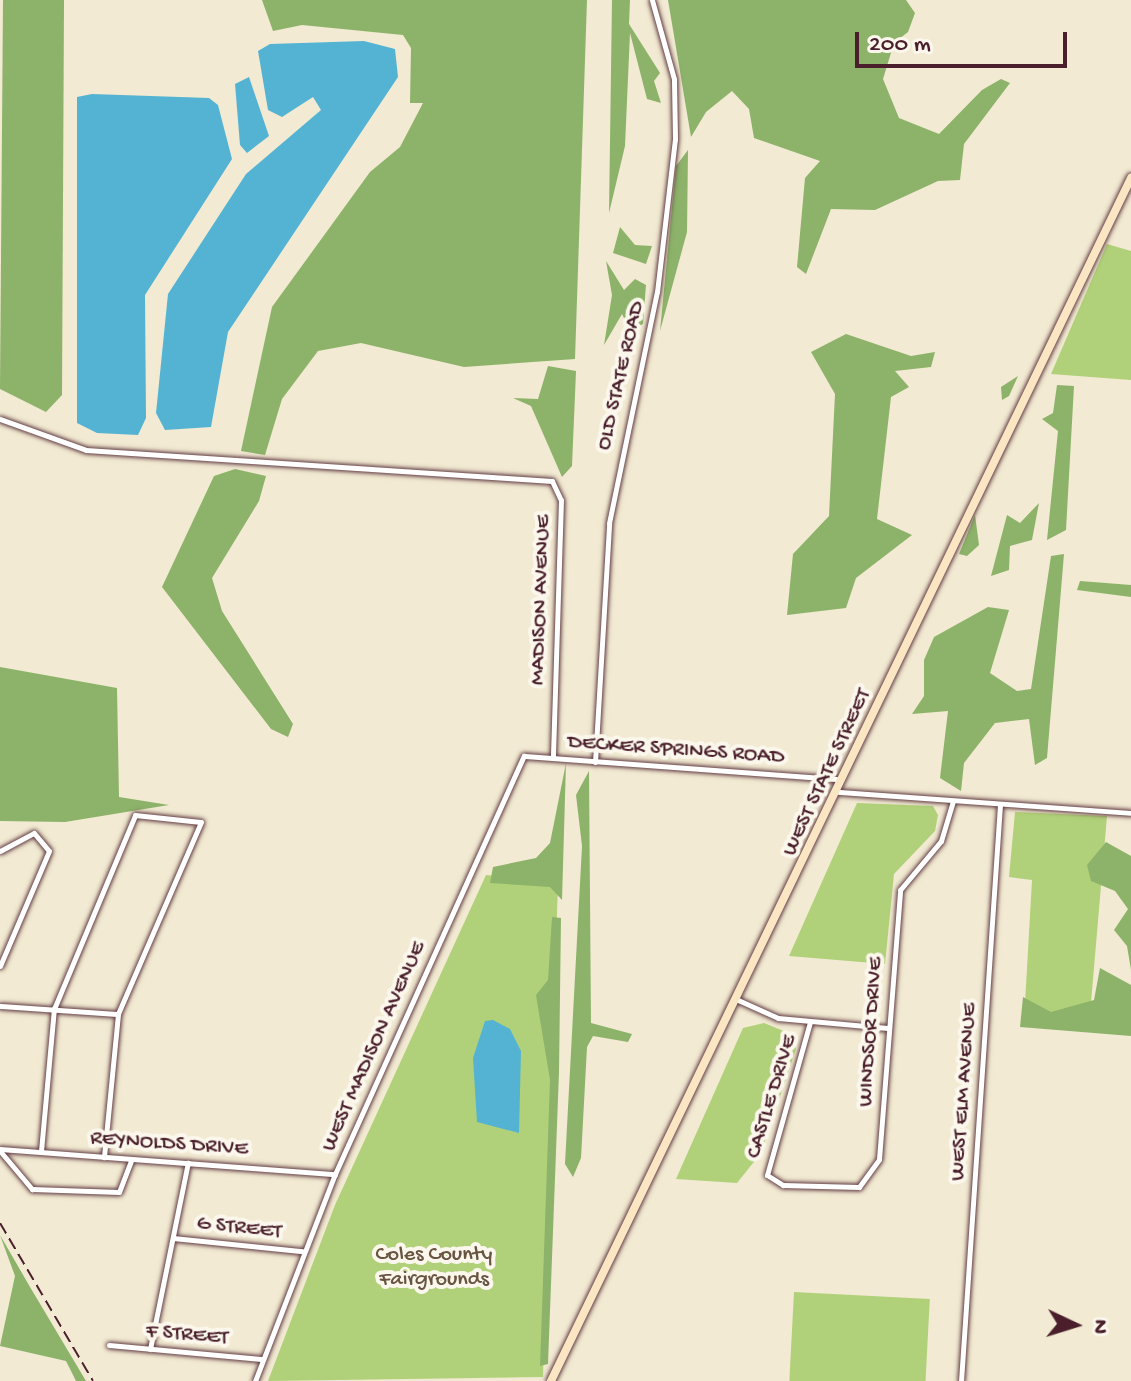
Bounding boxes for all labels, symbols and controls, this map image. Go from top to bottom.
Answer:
scale bar [859,16,1071,66]
text: 200 m [869,31,931,60]
street label: OLD STATE ROAD [592,299,652,453]
street label: MADISON AVENUE [526,514,558,686]
street label: WEST STATE STREET [778,685,878,861]
street label: DECKER SPRINGS ROAD [567,730,785,772]
street label: WEST MADISON AVENUE [317,938,433,1156]
street label: WINDSOR DRIVE [854,956,890,1108]
street label: WEST ELM AVENUE [946,1002,984,1182]
street label: CASTLE DRIVE [742,1032,804,1162]
street label: REYNOLDS DRIVE [89,1126,249,1164]
street label: G STREET [195,1211,283,1247]
park label: Coles County Fairgrounds [376,1242,492,1294]
north arrow [1035,1285,1115,1365]
street label: F STREET [145,1319,229,1353]
text: N [1085,1319,1112,1335]

